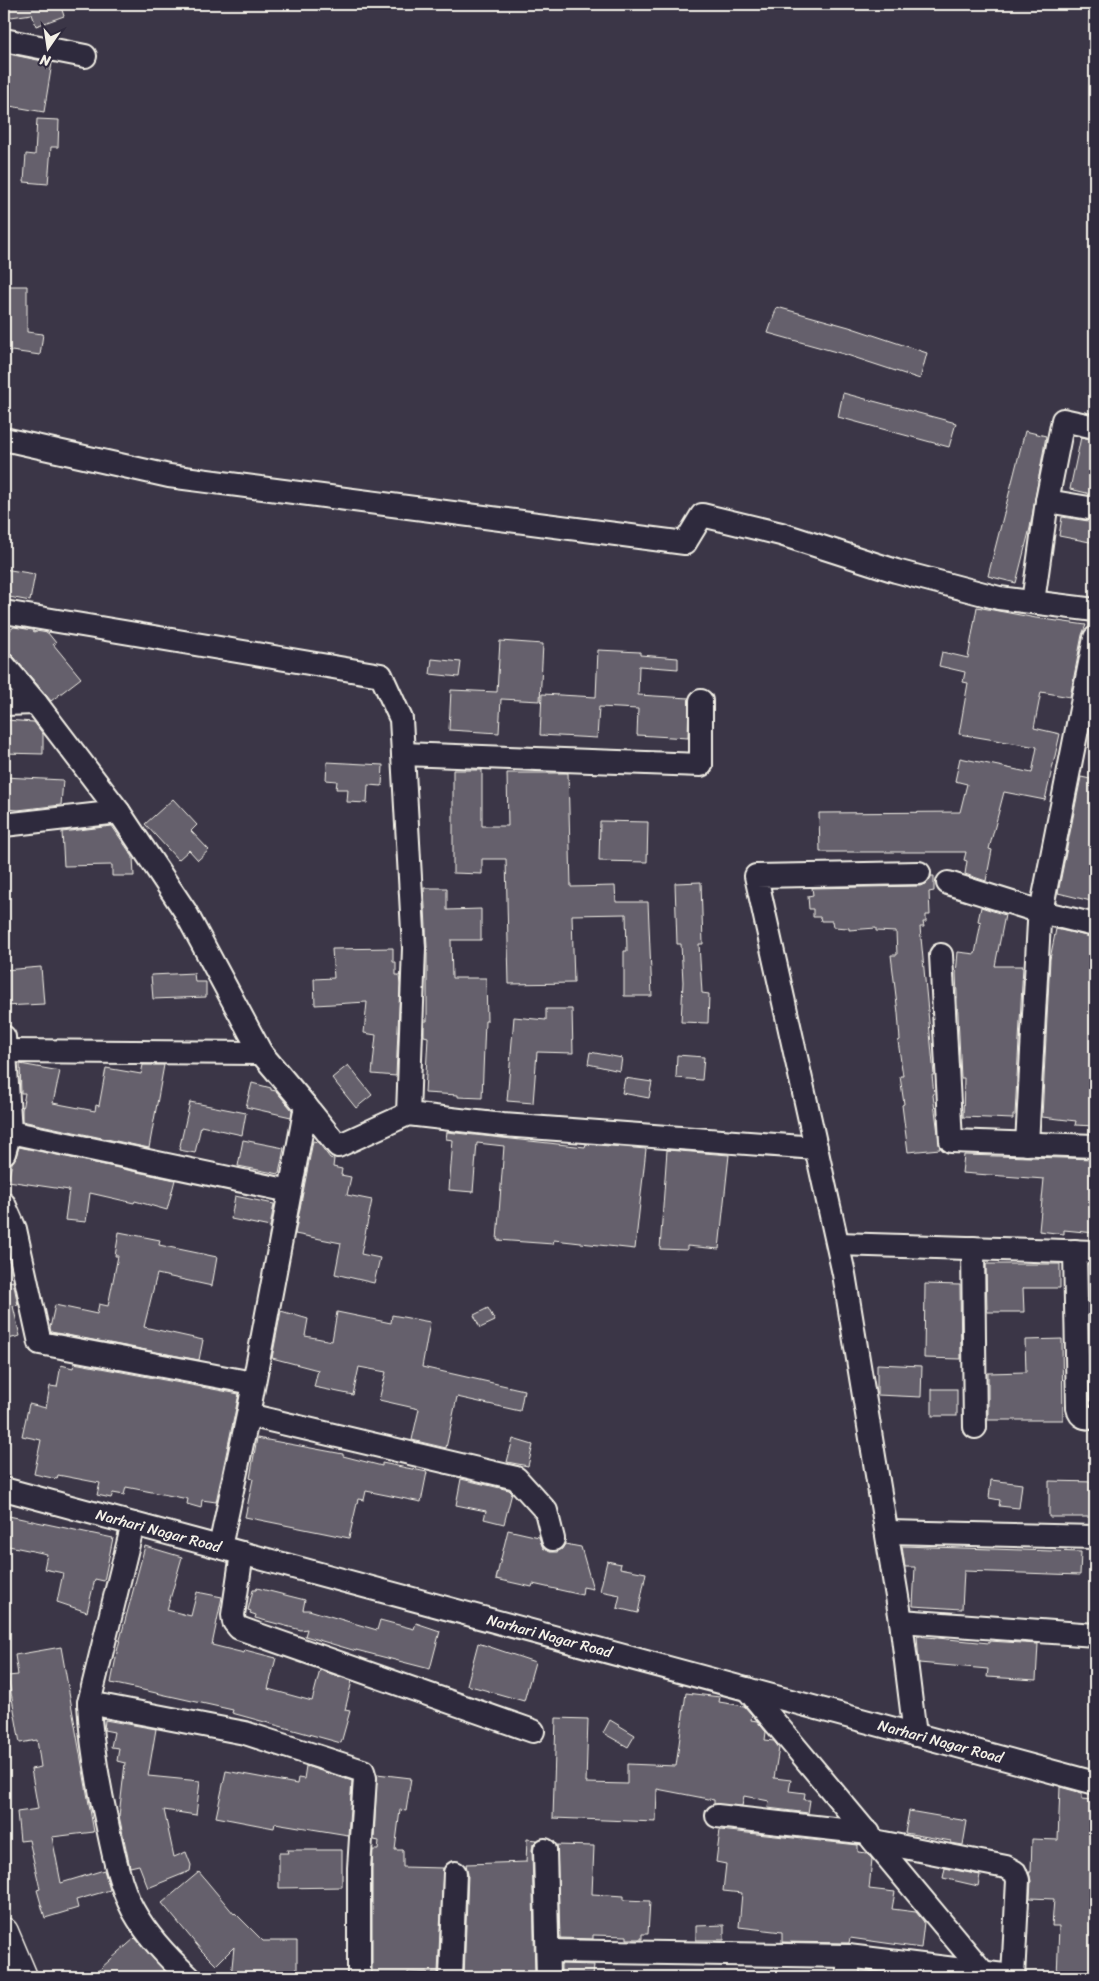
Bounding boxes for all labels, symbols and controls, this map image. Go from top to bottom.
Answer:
north arrow [22,22,72,72]
text: N [37,47,54,74]
street label: Narhari Nagar Road [93,1501,225,1560]
street label: Narhari Nagar Road [484,1607,616,1666]
street label: Narhari Nagar Road [875,1712,1007,1771]

